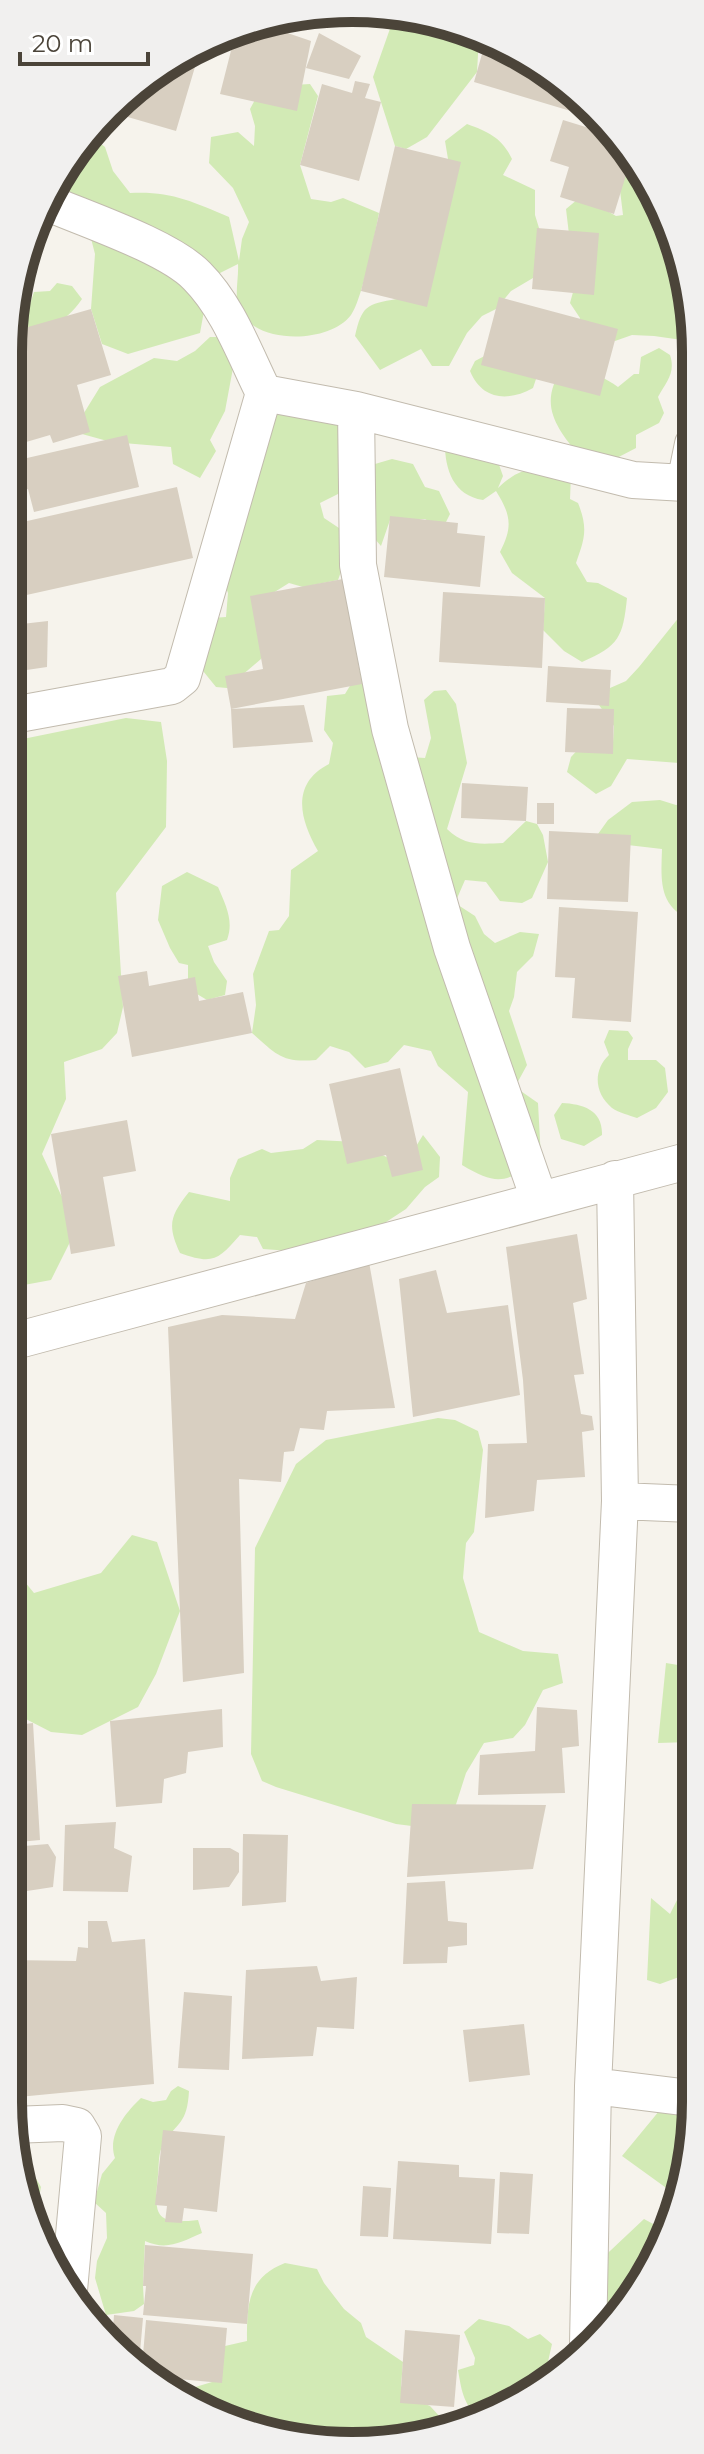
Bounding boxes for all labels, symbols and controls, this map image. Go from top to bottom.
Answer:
scale bar [20,16,148,66]
text: 20 m [32,29,93,58]

